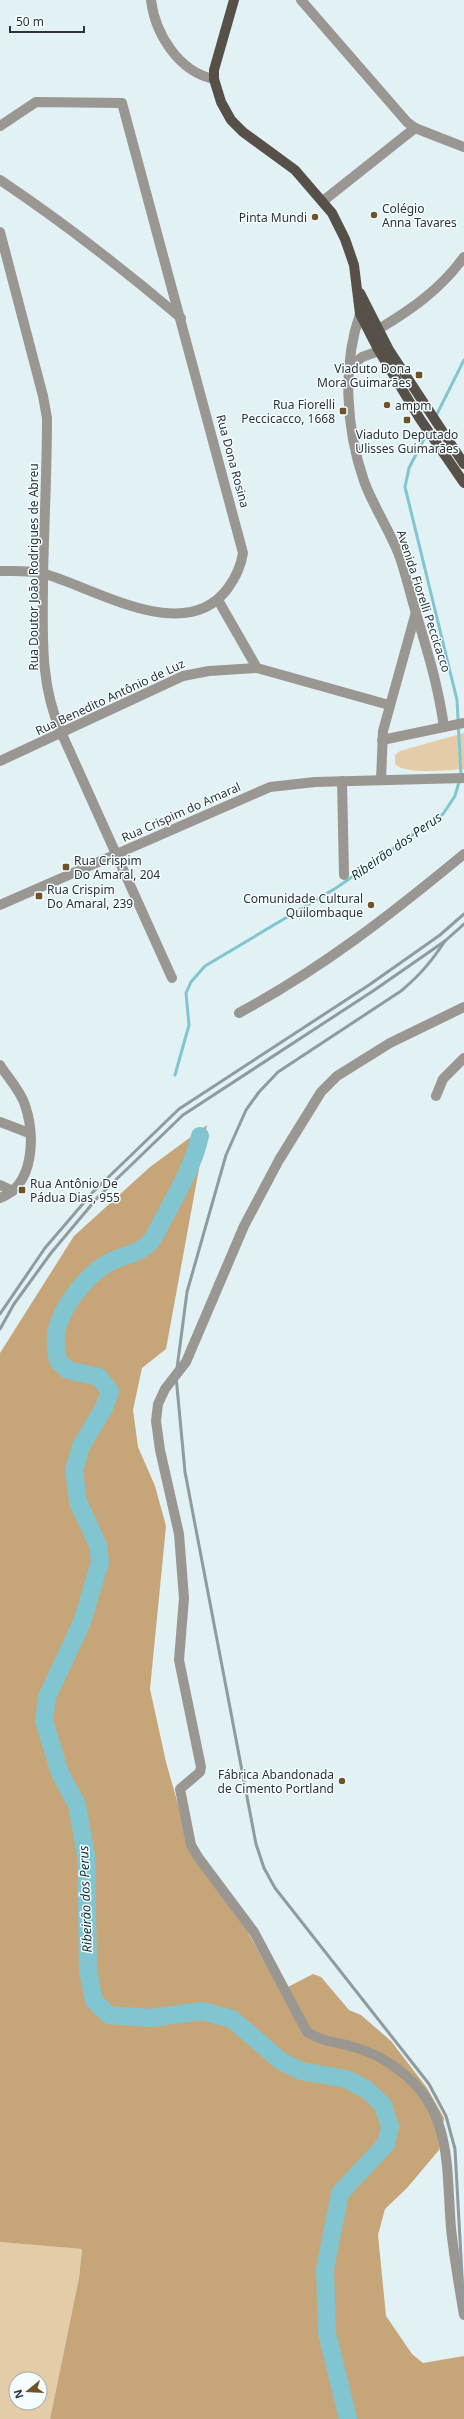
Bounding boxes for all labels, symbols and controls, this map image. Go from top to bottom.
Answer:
scale bar [10,8,84,34]
text: 50 m [16,13,44,30]
place label: Colégio Anna Tavares [382,200,457,231]
place label: Pinta Mundi [239,209,307,226]
marker: Colégio Anna Tavares [369,210,379,220]
marker: Pinta Mundi [310,212,320,222]
place label: Viaduto Dona Mora Guimarães [317,360,411,391]
marker: Viaduto Dona Mora Guimarães [414,370,424,380]
place label: Rua Fiorelli Peccicacco, 1668 [241,396,335,427]
place label: ampm [395,397,432,414]
marker: ampm [382,400,392,410]
marker: Rua Fiorelli Peccicacco, 1668 [338,406,348,416]
street label: Rua Dona Rosina [212,413,254,509]
marker: Viaduto Deputado Ulisses Guimarães [402,415,412,425]
place label: Viaduto Deputado Ulisses Guimarães [355,426,459,457]
street label: Rua Doutor João Rodrigues de Abreu [25,463,42,671]
street label: Avenida Fiorelli Peccicacco [393,528,455,674]
street label: Rua Benedito Antônio de Luz [33,655,188,739]
street label: Rua Crispim do Amaral [119,778,243,846]
water label: Ribeirão dos Perus [347,808,445,884]
place label: Rua Crispim Do Amaral, 204 [74,852,160,883]
marker: Rua Crispim Do Amaral, 204 [61,862,71,872]
place label: Rua Crispim Do Amaral, 239 [47,881,133,912]
place label: Comunidade Cultural Quilombaque [243,890,363,921]
marker: Rua Crispim Do Amaral, 239 [34,891,44,901]
marker: Comunidade Cultural Quilombaque [366,900,376,910]
place label: Rua Antônio De Pádua Dias, 955 [30,1175,120,1206]
marker: Rua Antônio De Pádua Dias, 955 [17,1185,27,1195]
place label: Fábrica Abandonada de Cimento Portland [218,1766,334,1797]
marker: Fábrica Abandonada de Cimento Portland [337,1776,347,1786]
water label: Ribeirão dos Perus [74,1845,96,1953]
north arrow [8,2371,48,2411]
text: N [9,2388,27,2401]

